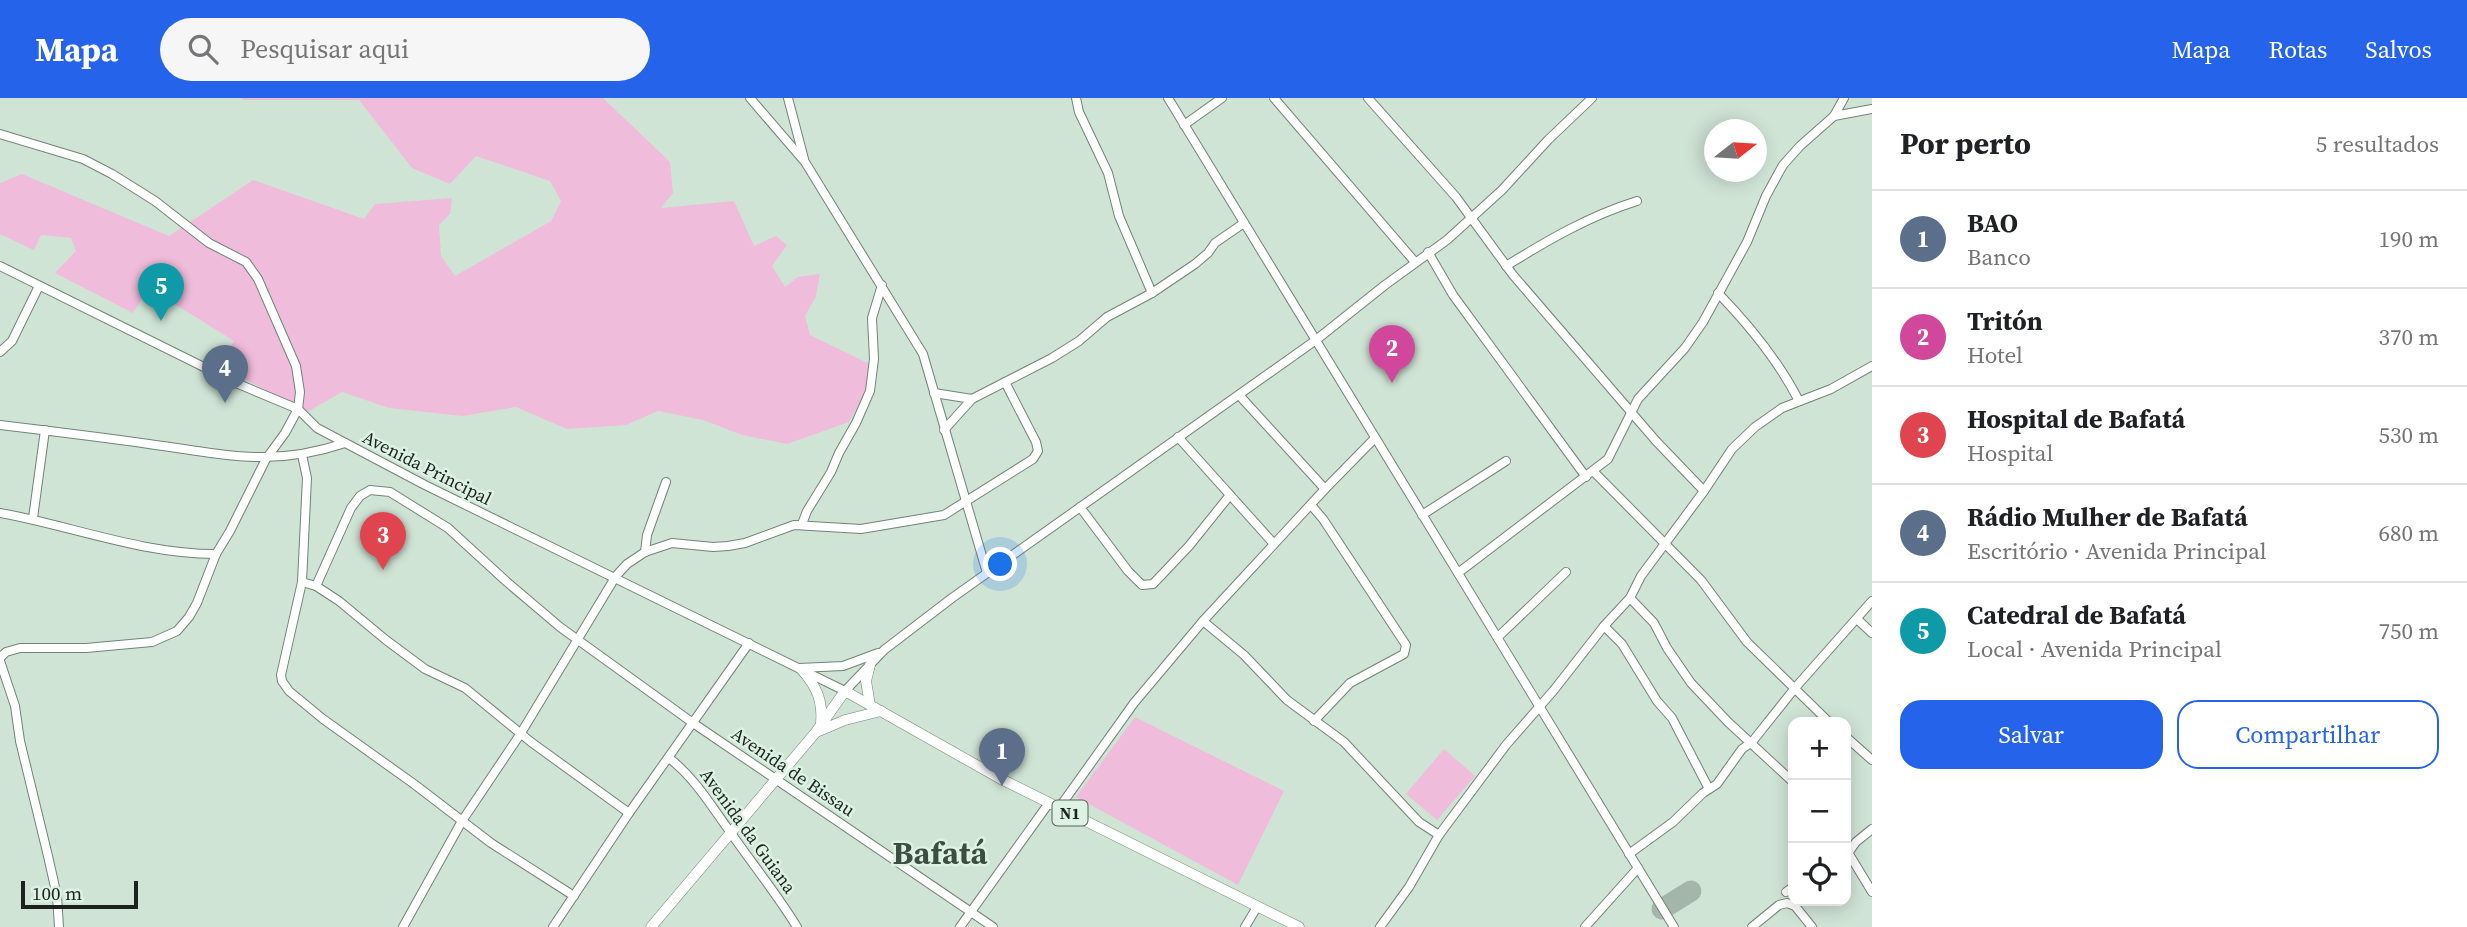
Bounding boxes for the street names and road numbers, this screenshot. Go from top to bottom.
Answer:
street label: Avenida Principal [358,424,496,511]
street label: Avenida de Bissau [727,721,860,822]
street label: Avenida da Guiana [694,763,803,899]
road number: N1 [1052,800,1088,826]

